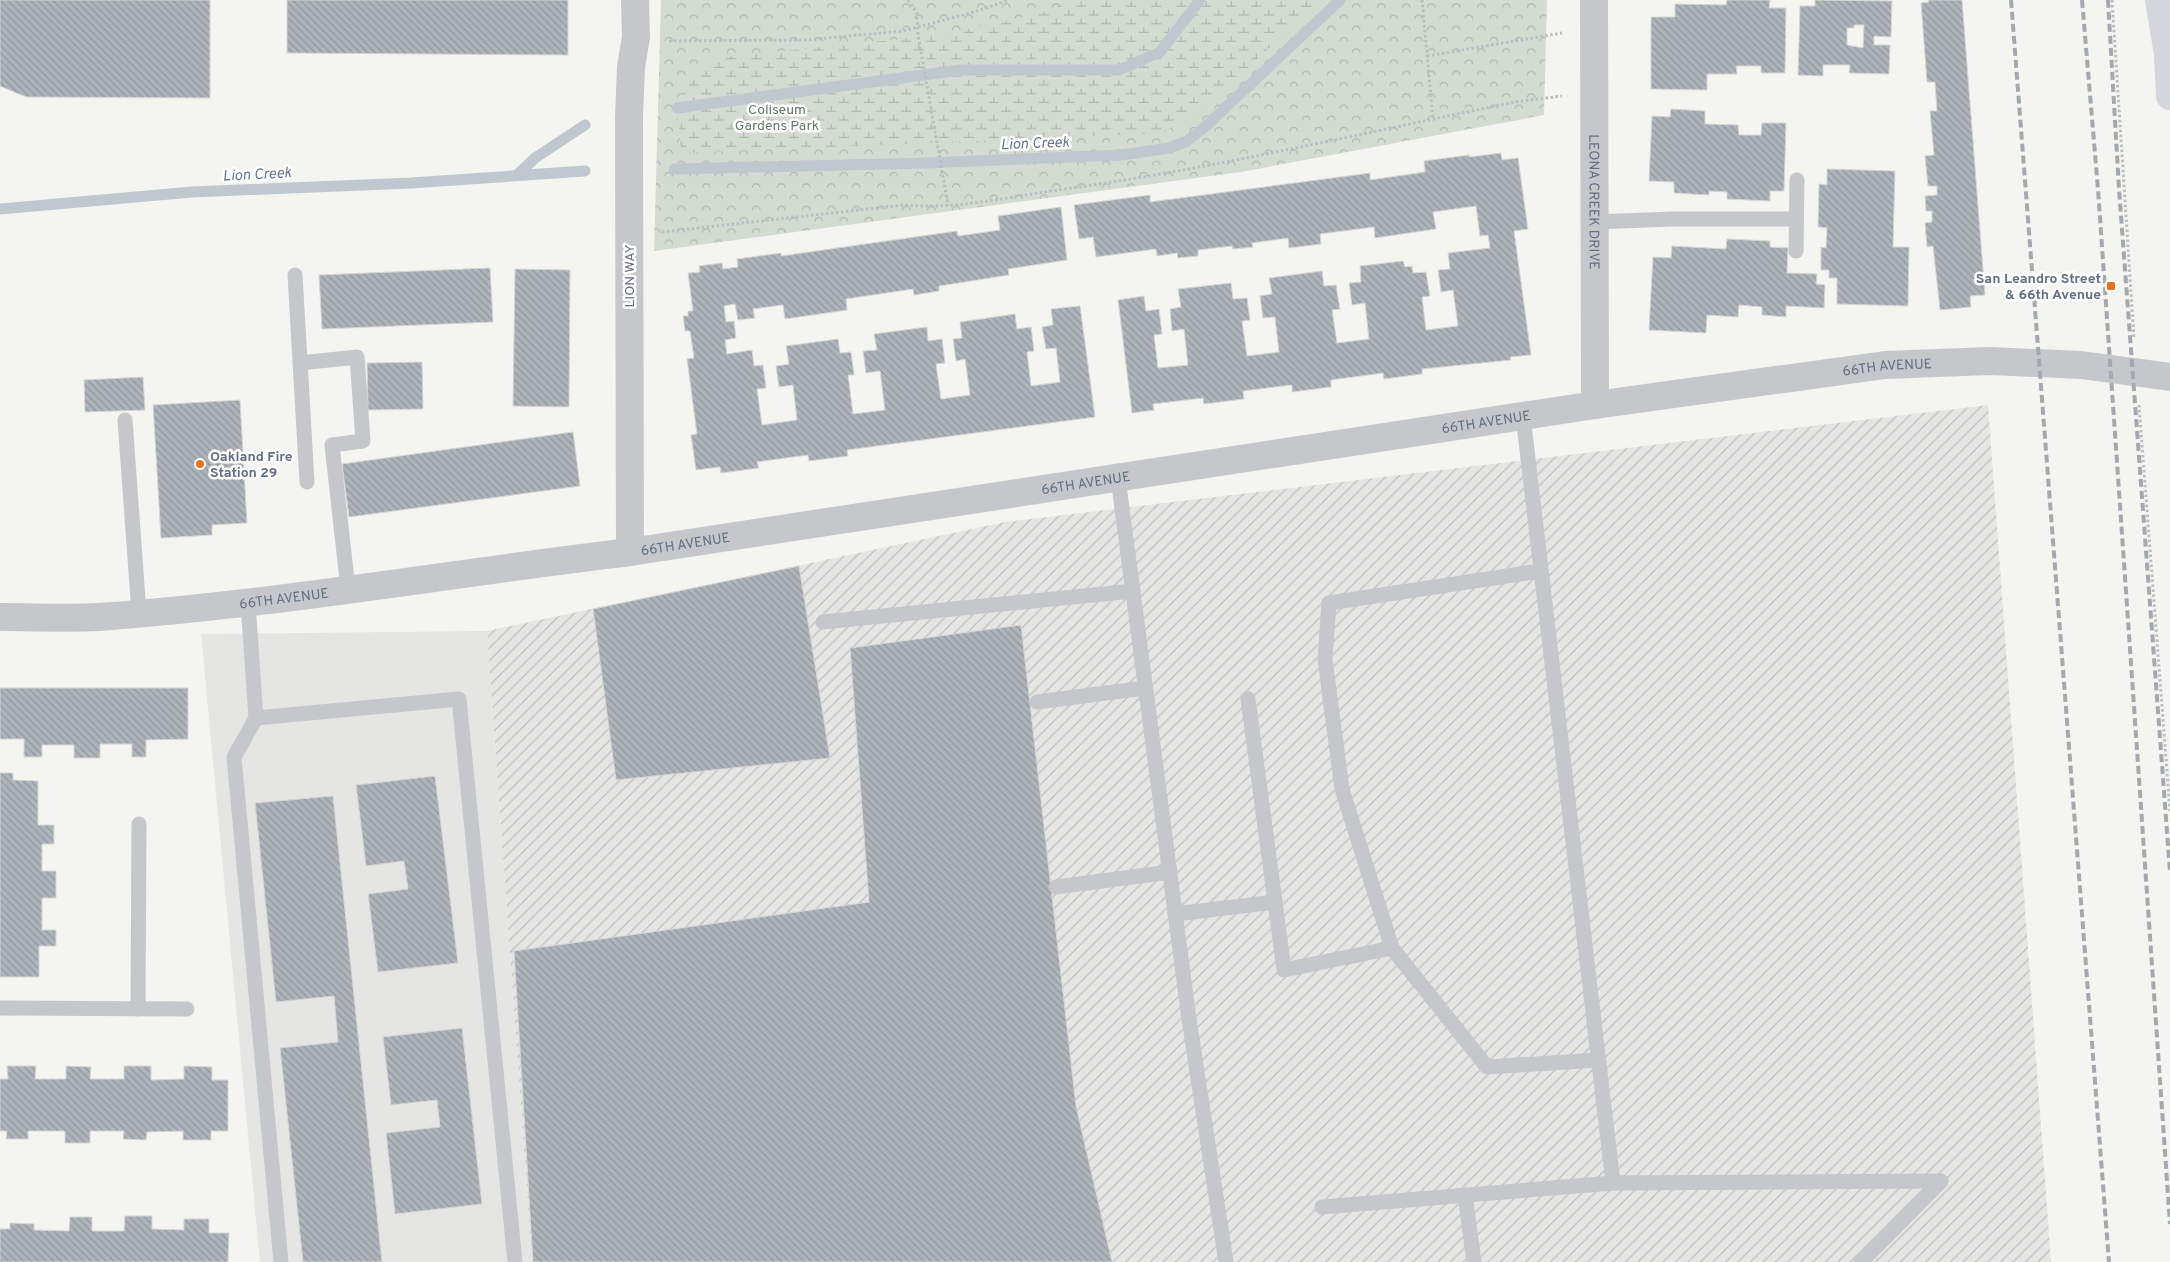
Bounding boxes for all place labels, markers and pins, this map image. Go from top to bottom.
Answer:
place label: San Leandro Street & 66th Avenue [1976,271,2101,304]
marker: San Leandro Street & 66th Avenue [2105,280,2117,292]
place label: Oakland Fire Station 29 [210,449,293,482]
marker: Oakland Fire Station 29 [194,458,206,470]

